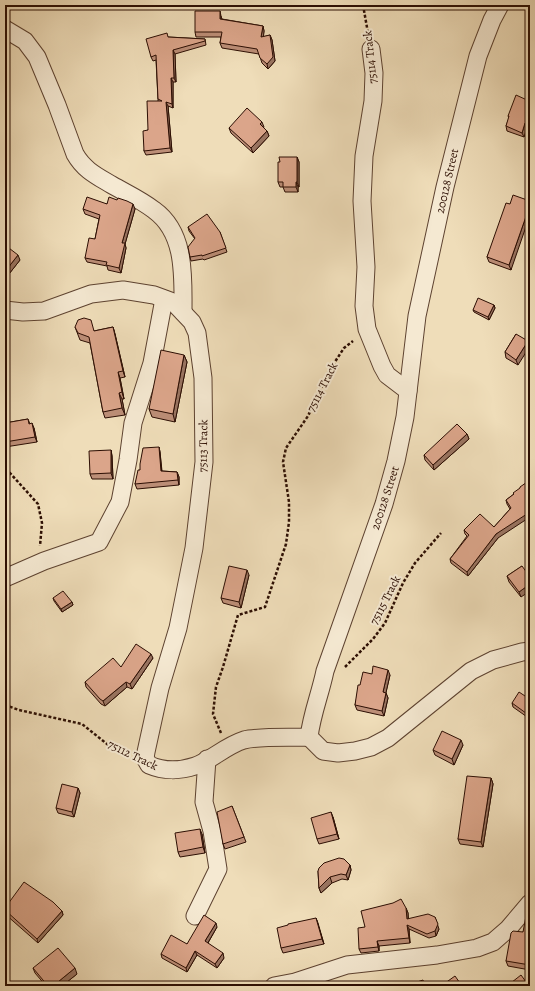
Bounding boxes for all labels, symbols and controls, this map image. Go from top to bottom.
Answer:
street label: 75114 Track [359,30,381,84]
street label: 200128 Street [432,147,462,215]
street label: 75114 Track [303,359,341,414]
street label: 75113 Track [195,419,211,473]
street label: 200128 Street [367,464,403,532]
street label: 75115 Track [366,573,404,627]
street label: 75112 Track [105,736,161,774]

